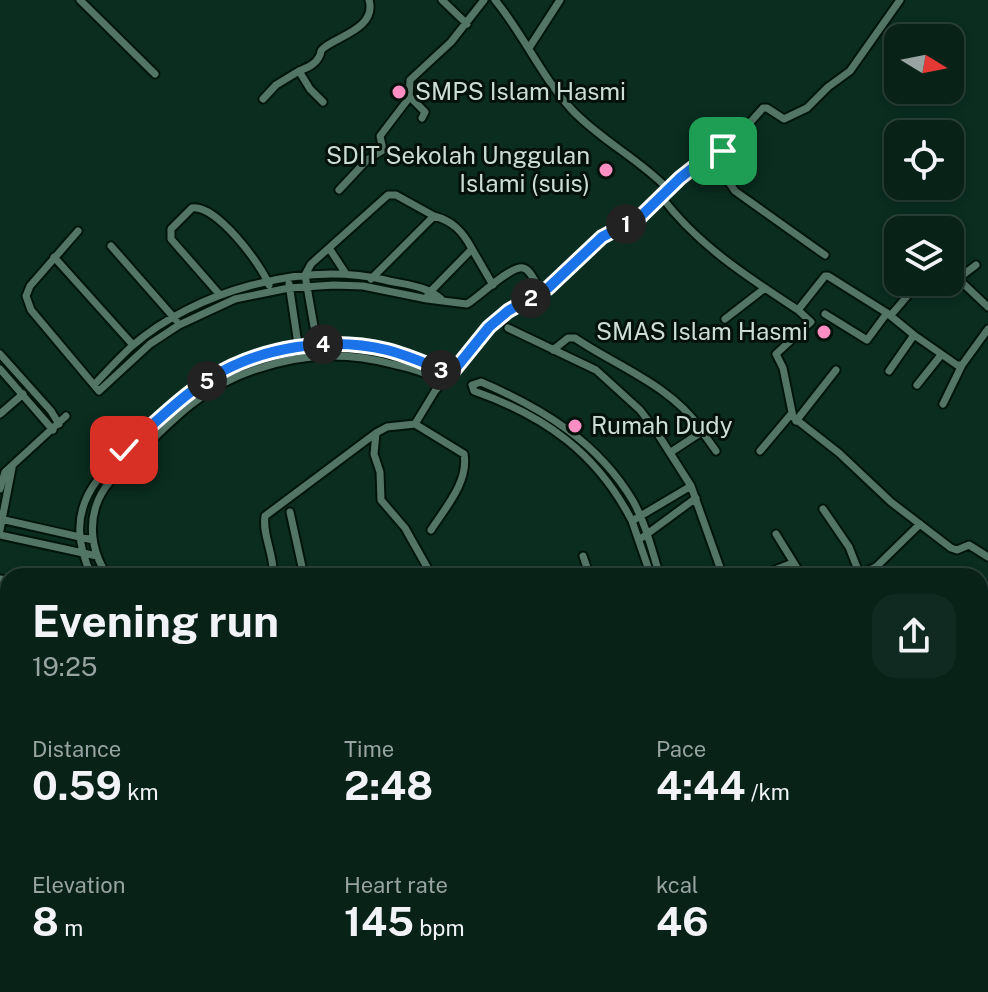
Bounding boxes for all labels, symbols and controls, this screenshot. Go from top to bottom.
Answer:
north arrow [884,24,964,104]
map controls [884,24,964,296]
place label: SMPS Islam Hasmi [415,77,626,105]
marker: SMPS Islam Hasmi [390,83,408,101]
pin [689,117,757,185]
button: locate [884,120,964,200]
icon: arrive [701,129,745,173]
place label: SDIT Sekolah Unggulan Islami (suis) [326,141,590,197]
marker: SDIT Sekolah Unggulan Islami (suis) [597,161,615,179]
pin: 1 [606,204,646,244]
text: 1 [621,211,631,237]
button: layers [884,216,964,296]
pin: 2 [511,278,551,318]
text: 2 [524,285,538,311]
place label: SMAS Islam Hasmi [596,317,808,345]
marker: SMAS Islam Hasmi [815,323,833,341]
pin: 4 [303,324,343,364]
text: 4 [316,331,330,357]
pin: 3 [421,350,461,390]
text: 3 [434,357,448,383]
pin: 5 [187,361,227,401]
text: 5 [200,368,214,394]
place label: Rumah Dudy [591,411,733,439]
pin [90,416,158,484]
marker: Rumah Dudy [566,417,584,435]
icon: check [102,428,146,472]
button: share [872,594,956,678]
text: Evening run [32,595,279,647]
text: 19:25 [32,651,97,682]
text: Distance [32,736,121,762]
text: Time [344,736,394,762]
text: Pace [656,736,706,762]
text: 0.59 [32,762,122,809]
text: 2:48 [344,762,433,809]
text: 4:44 [656,762,745,809]
text: km [122,779,159,805]
text: /km [745,779,790,805]
text: Elevation [32,872,125,898]
text: Heart rate [344,872,448,898]
text: kcal [656,872,698,898]
text: 8 [32,898,59,945]
text: 145 [344,898,414,945]
text: 46 [656,898,709,945]
text: m [59,915,83,941]
text: bpm [414,915,465,941]

